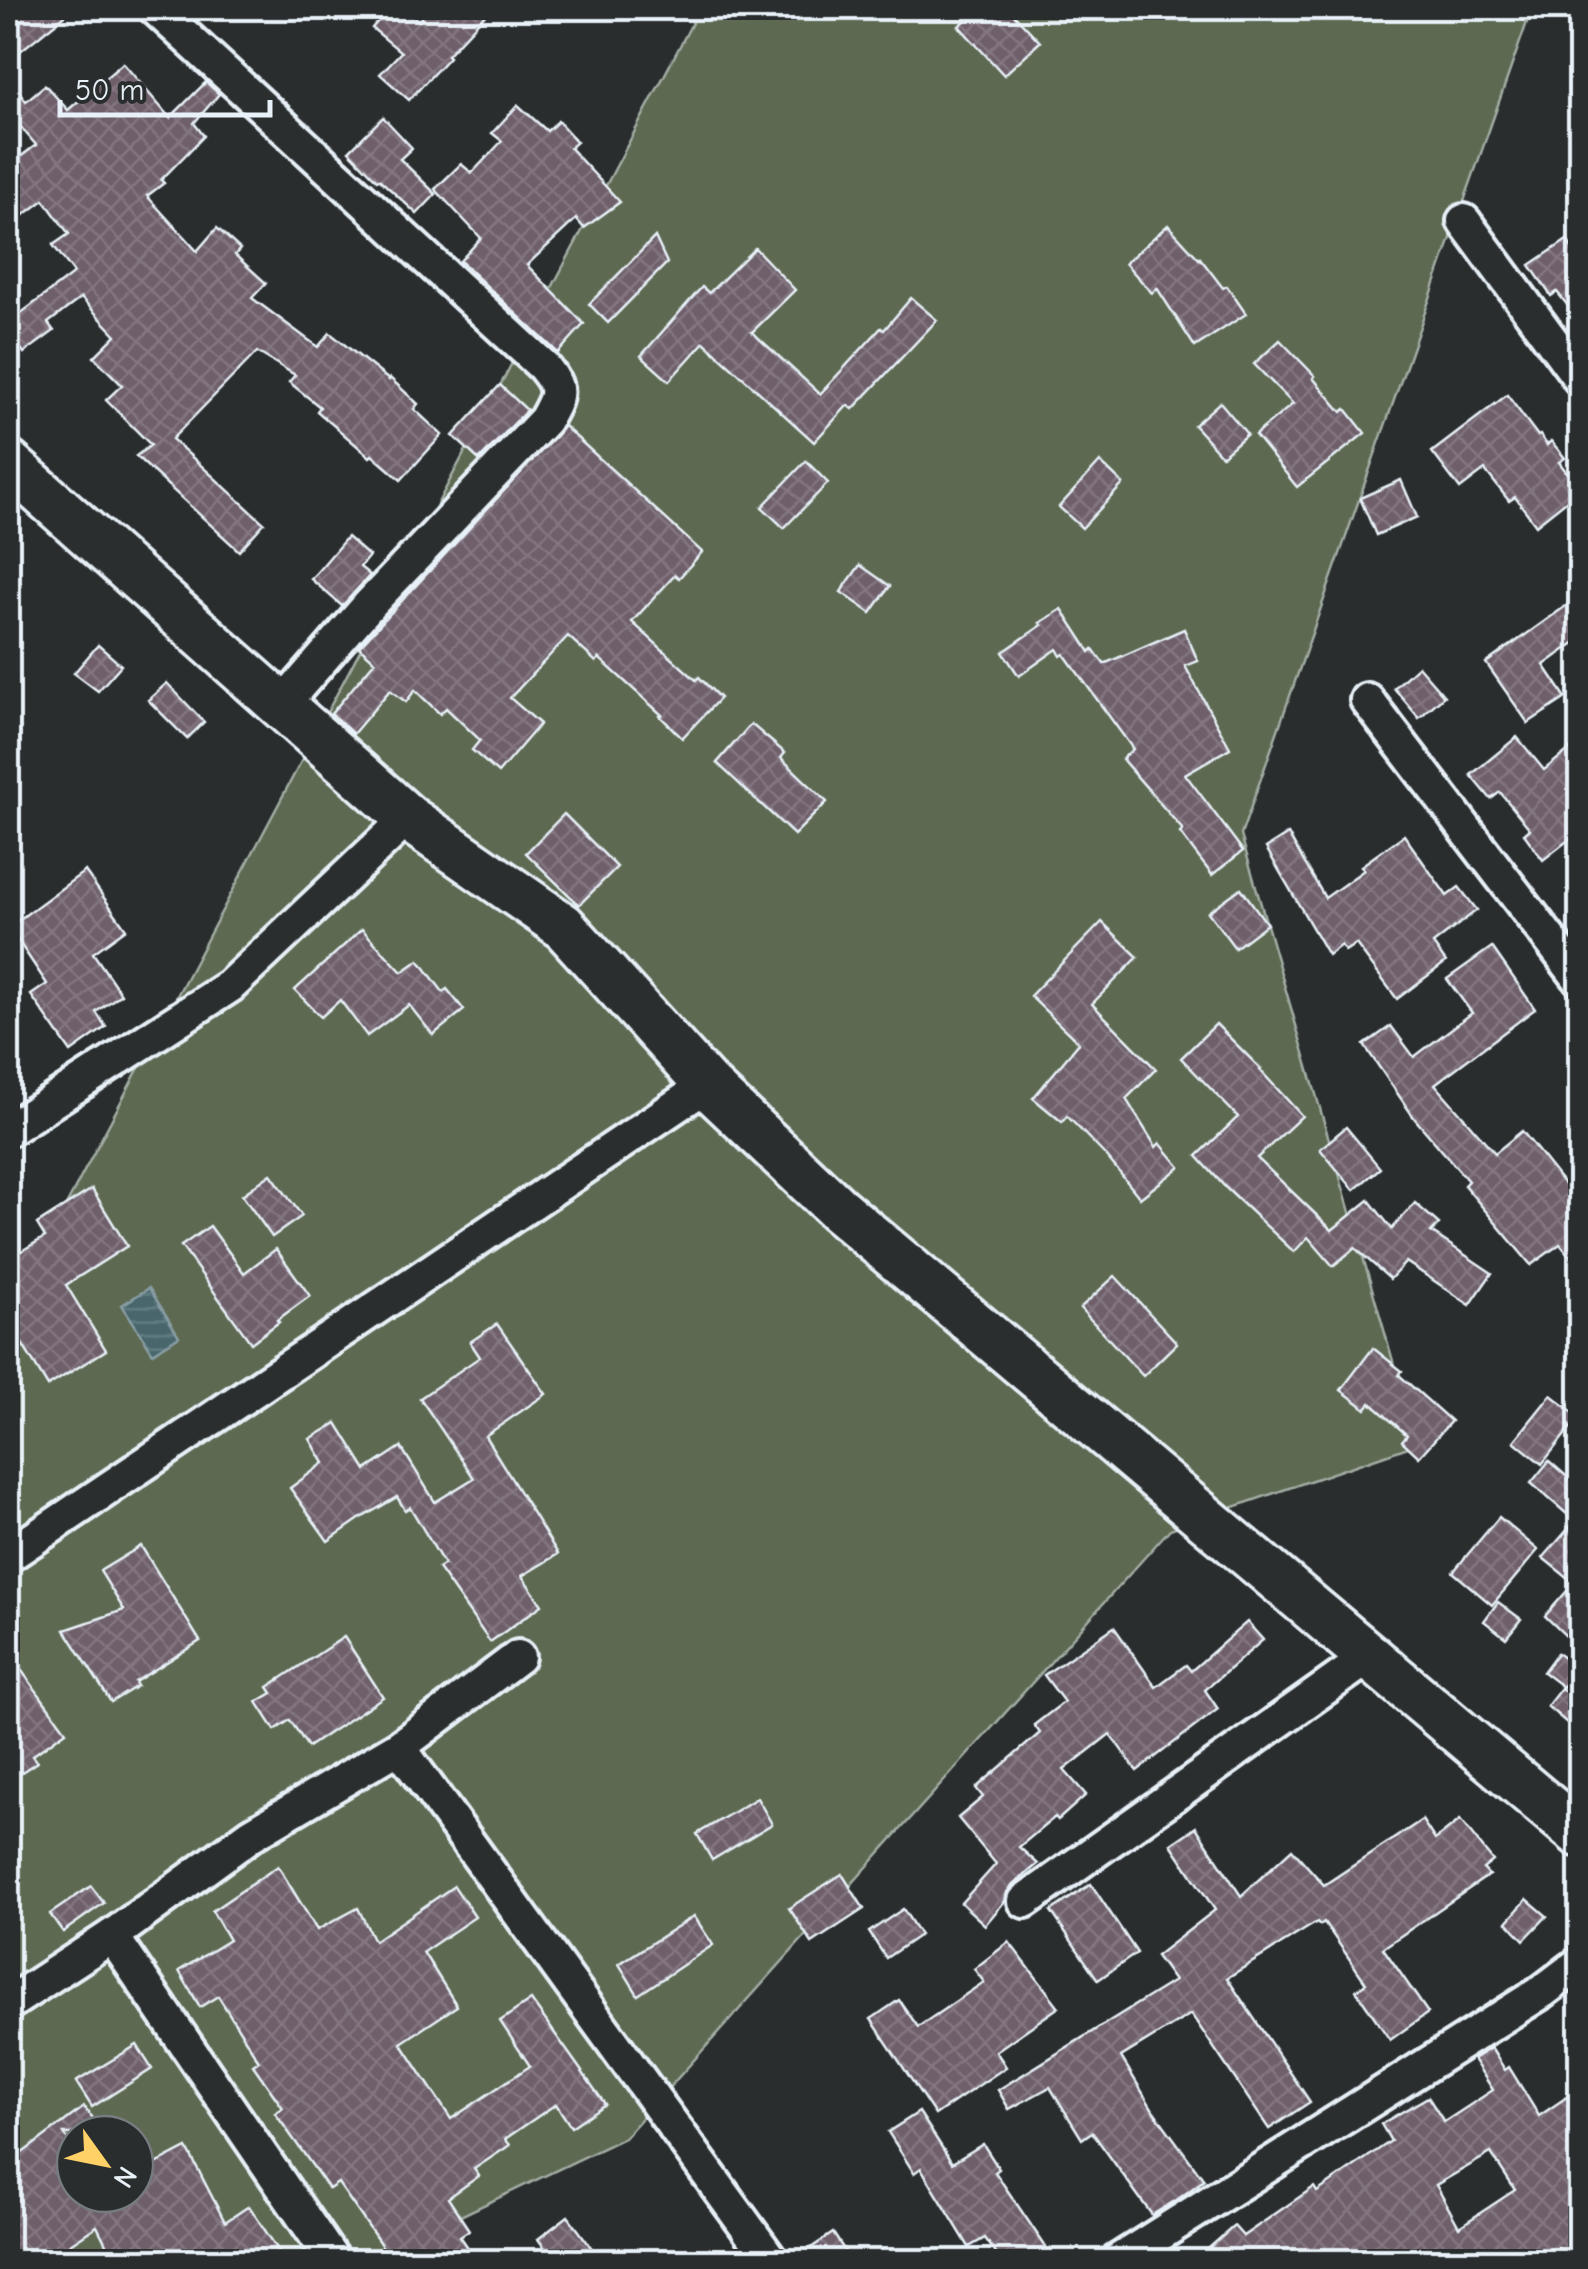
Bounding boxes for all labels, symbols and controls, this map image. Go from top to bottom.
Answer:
scale bar [60,55,270,117]
text: 50 m [75,73,144,108]
north arrow [55,2114,155,2214]
text: N [107,2161,144,2193]

